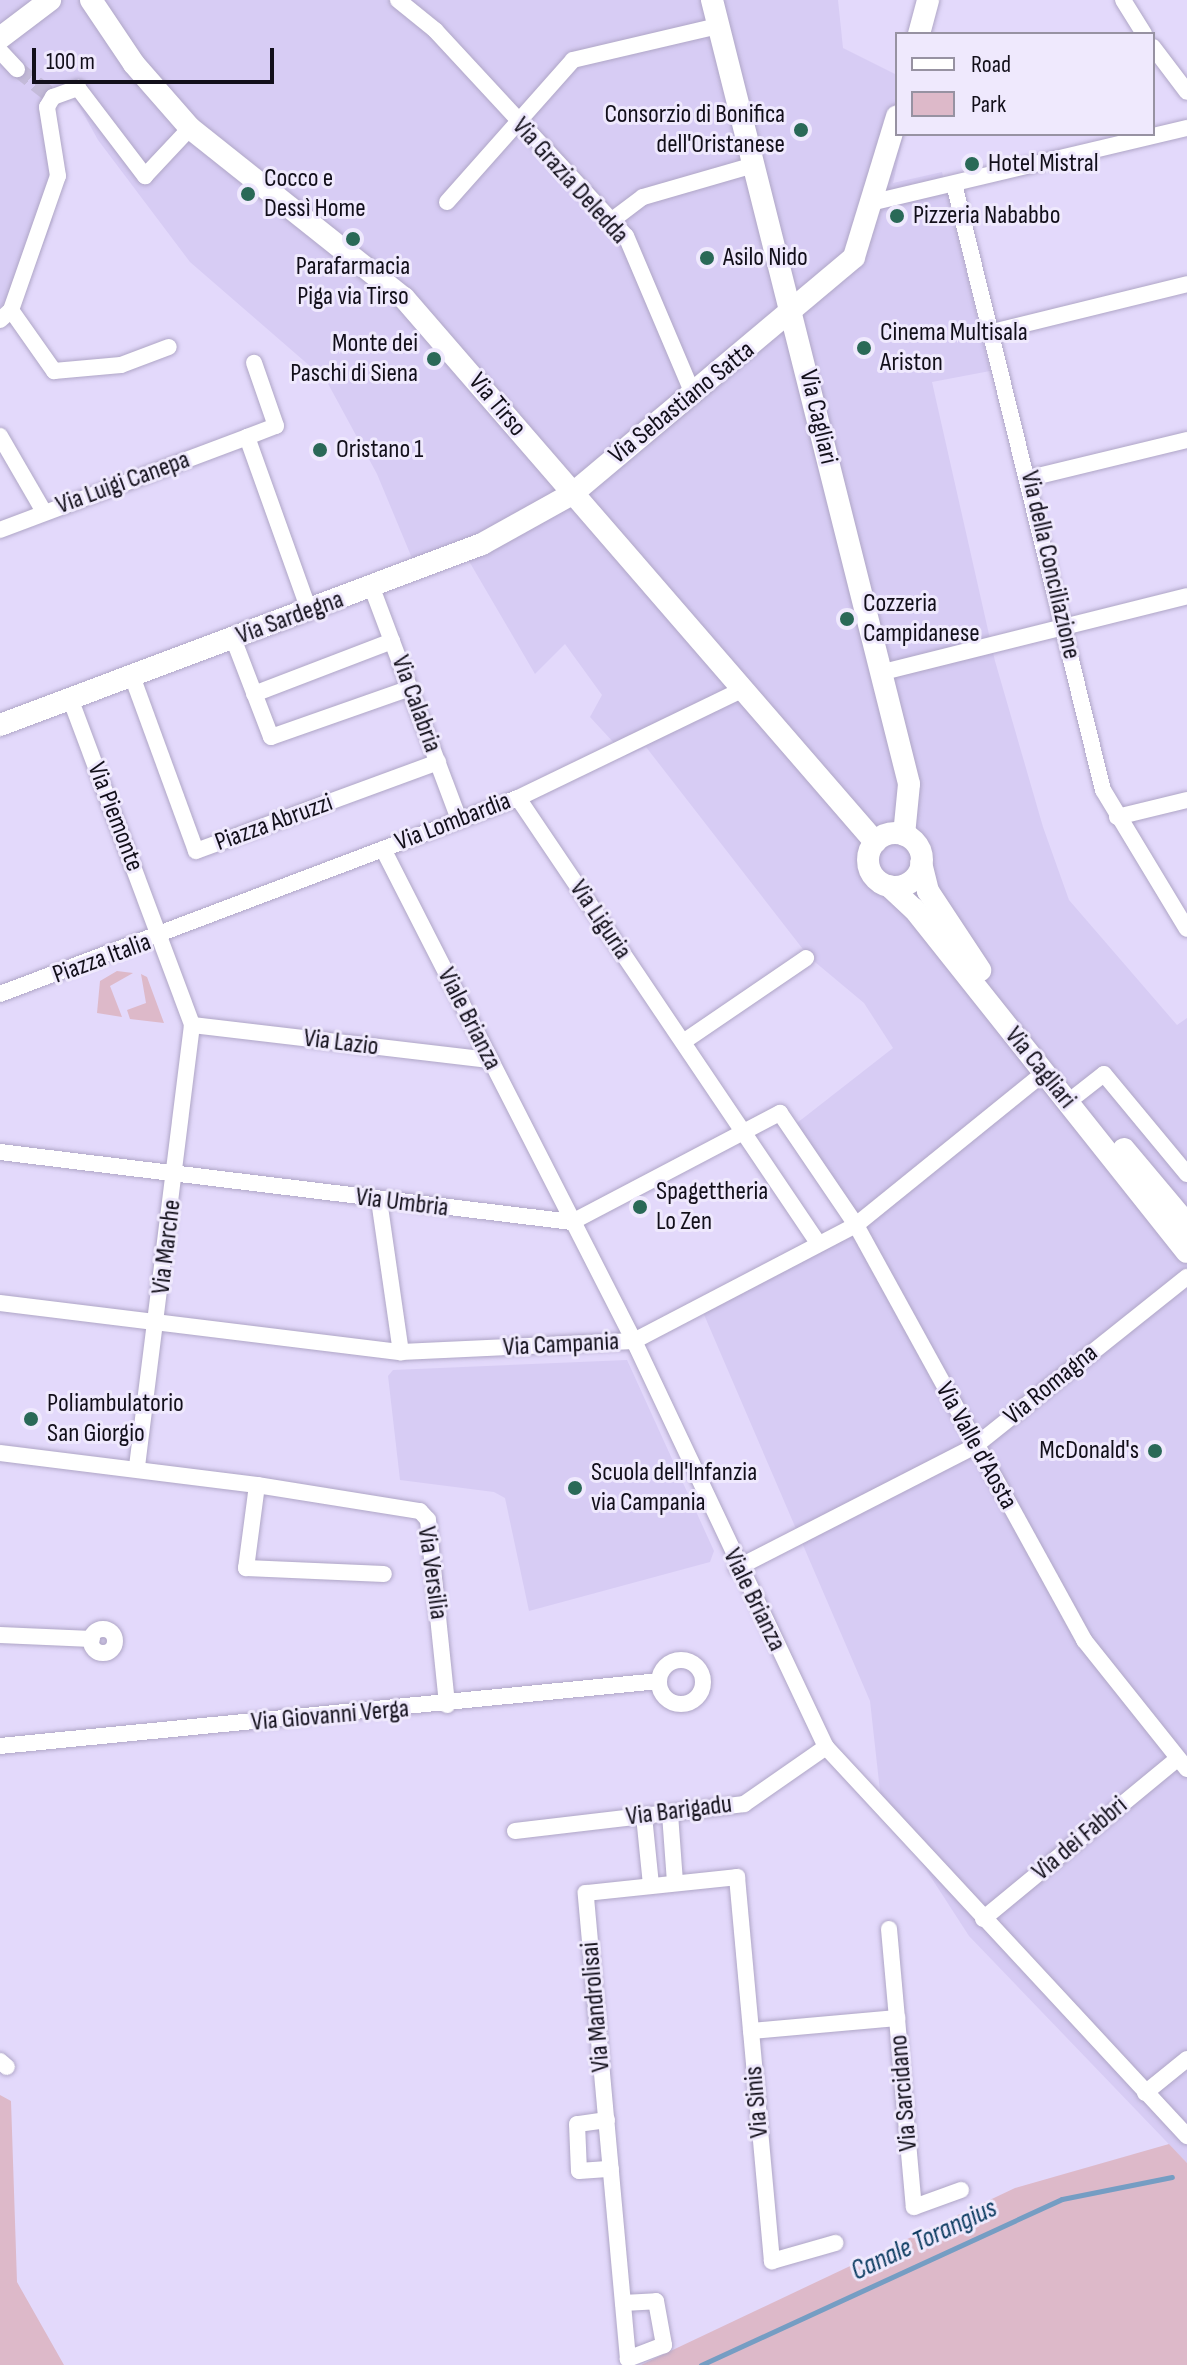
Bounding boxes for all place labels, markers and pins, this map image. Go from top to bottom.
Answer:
place label: Consorzio di Bonifica dell'Oristanese [604,99,785,160]
marker: Consorzio di Bonifica dell'Oristanese [792,121,810,139]
place label: Hotel Mistral [988,148,1099,180]
marker: Hotel Mistral [963,155,981,173]
place label: Cocco e Dessì Home [264,163,366,224]
marker: Cocco e Dessì Home [239,185,257,203]
place label: Pizzeria Nababbo [913,200,1060,232]
marker: Pizzeria Nababbo [888,207,906,225]
marker: Parafarmacia Piga via Tirso [344,230,362,248]
place label: Asilo Nido [723,242,808,274]
marker: Asilo Nido [698,249,716,267]
place label: Parafarmacia Piga via Tirso [296,251,410,312]
place label: Cinema Multisala Ariston [880,317,1028,378]
place label: Monte dei Paschi di Siena [290,328,418,390]
marker: Cinema Multisala Ariston [855,339,873,357]
marker: Monte dei Paschi di Siena [425,350,443,368]
place label: Oristano 1 [336,434,423,466]
marker: Oristano 1 [311,441,329,459]
place label: Cozzeria Campidanese [863,588,980,650]
marker: Cozzeria Campidanese [838,610,856,628]
place label: Spagettheria Lo Zen [656,1176,768,1238]
marker: Spagettheria Lo Zen [631,1198,649,1216]
place label: Poliambulatorio San Giorgio [47,1388,184,1450]
marker: Poliambulatorio San Giorgio [22,1410,40,1428]
place label: McDonald's [1039,1435,1139,1467]
marker: McDonald's [1146,1442,1164,1460]
place label: Scuola dell'Infanzia via Campania [591,1457,757,1518]
marker: Scuola dell'Infanzia via Campania [566,1479,584,1497]

